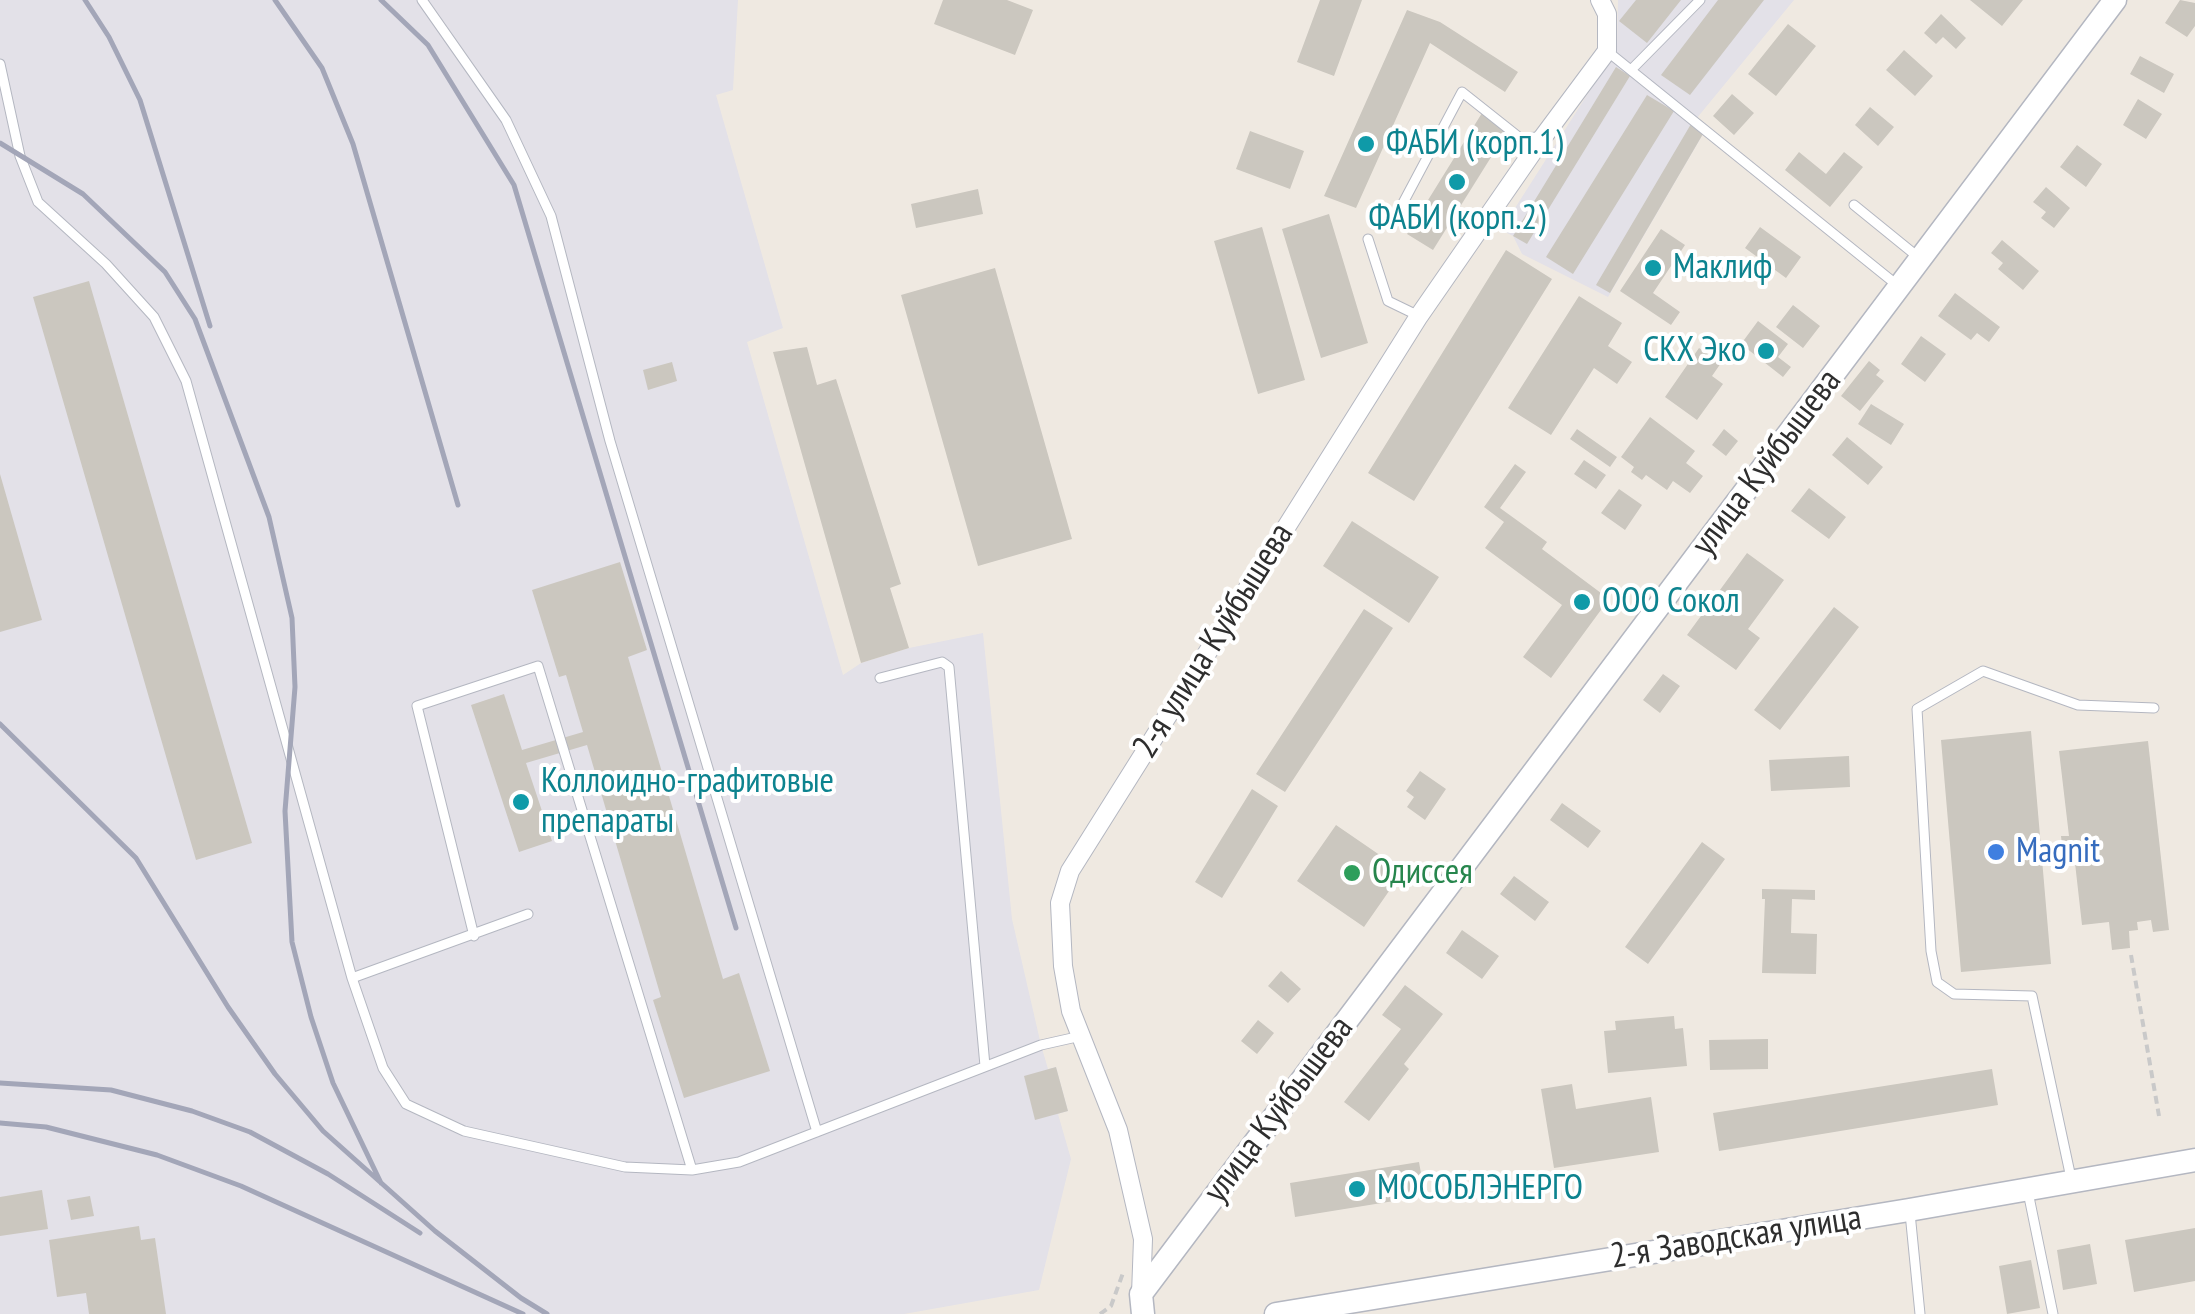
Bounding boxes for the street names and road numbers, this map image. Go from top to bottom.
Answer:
street label: улица Куйбышева [1683,362,1851,564]
street label: 2-я улица Куйбышева [1125,516,1303,766]
street label: улица Куйбышева [1195,1009,1363,1211]
street label: 2-я Заводская улица [1608,1197,1864,1279]

